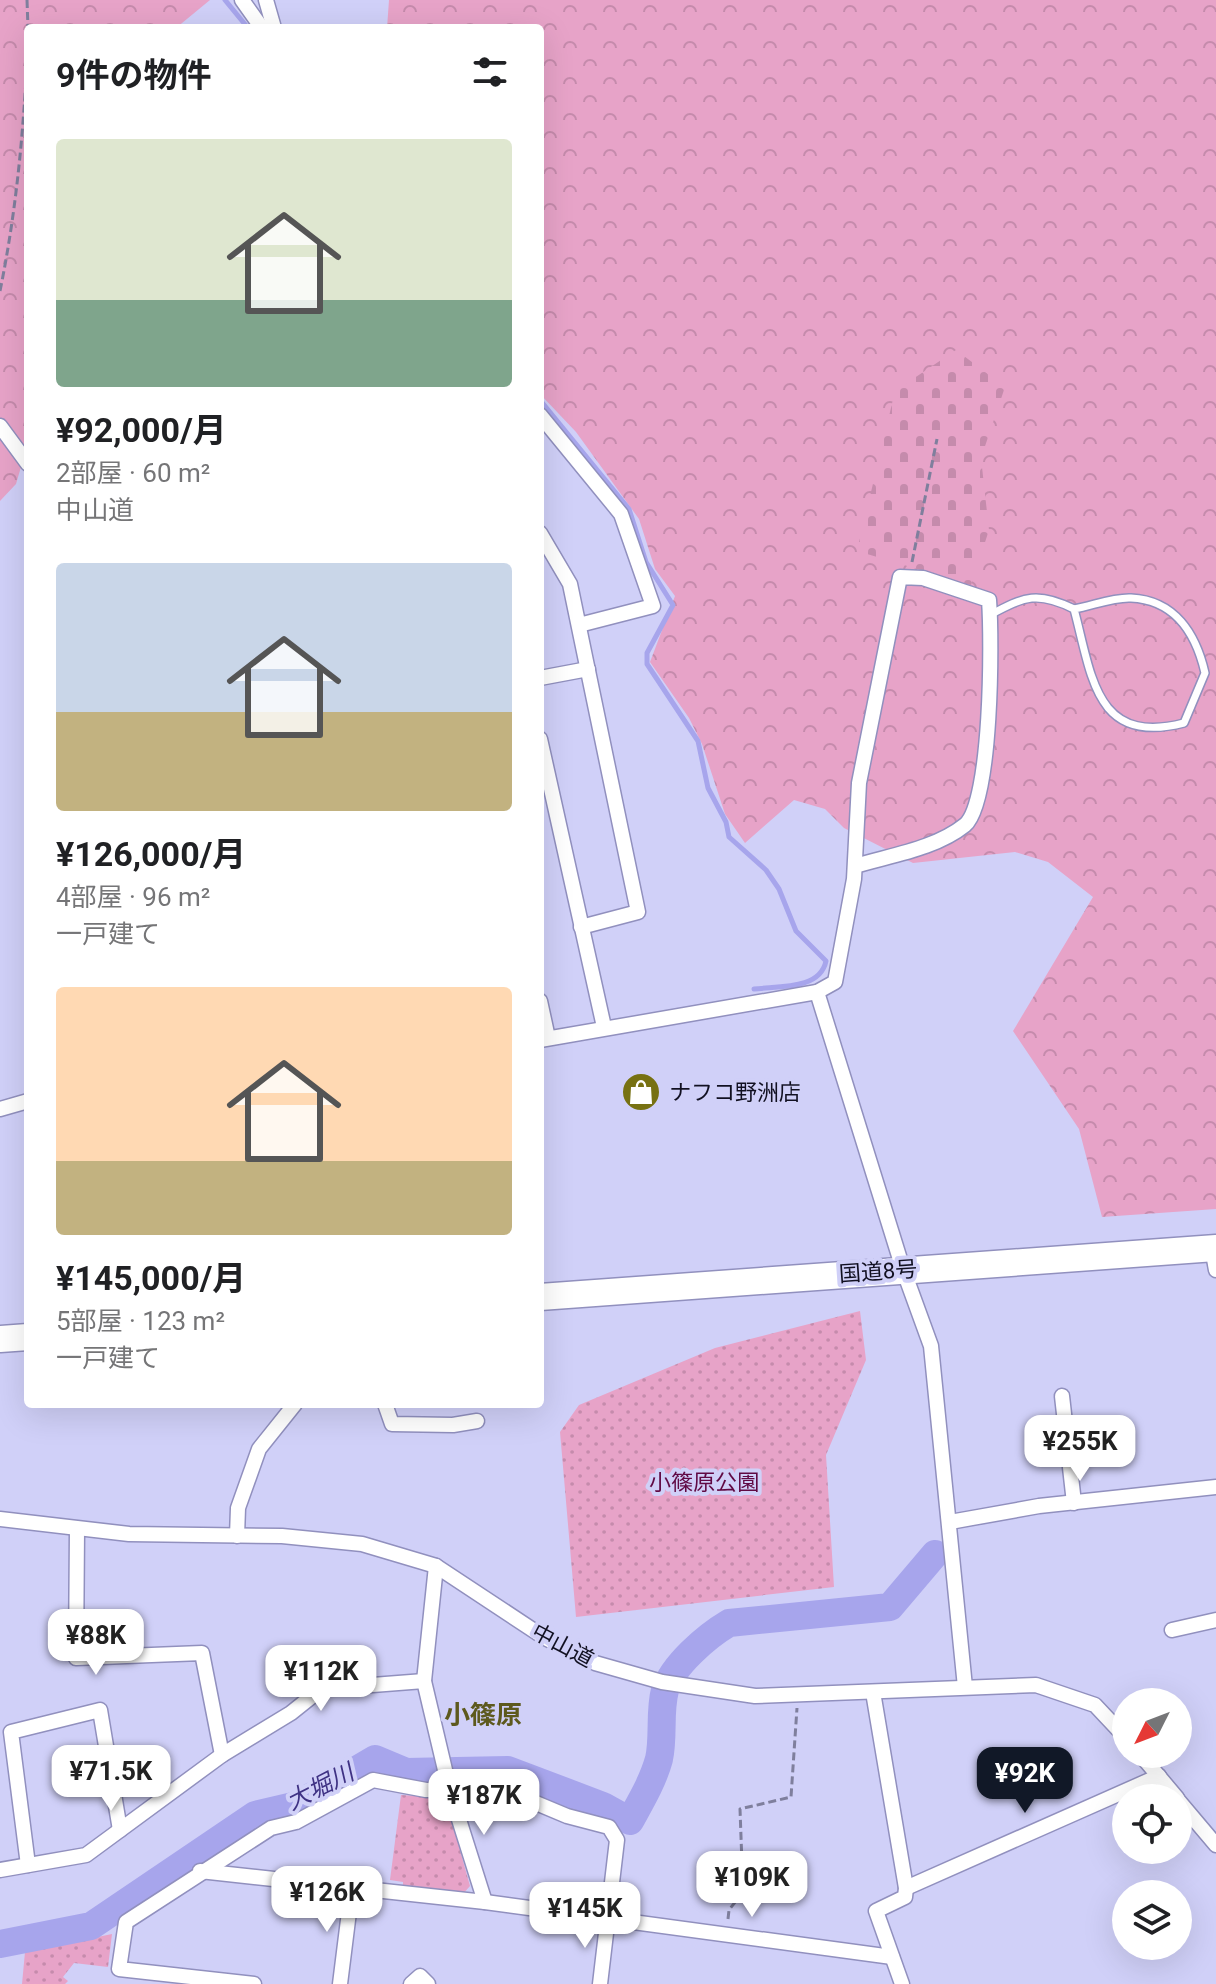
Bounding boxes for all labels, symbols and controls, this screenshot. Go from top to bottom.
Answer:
icon: filters [468,50,512,94]
text: 9件の物件 [56,55,212,95]
icon: home [212,191,356,335]
text: ¥92,000/月 [56,410,227,450]
text: 2部屋 · 60 m² [56,458,210,488]
text: 中山道 [56,495,134,525]
icon: home [212,615,356,759]
text: ¥126,000/月 [56,834,246,874]
text: 4部屋 · 96 m² [56,882,210,912]
text: 一戸建て [56,919,160,949]
icon: home [212,1039,356,1183]
shop icon: ナフコ野洲店 [620,1071,662,1113]
place label: ナフコ野洲店 [669,1080,801,1105]
street label: 国道8号 [838,1256,918,1287]
text: ¥145,000/月 [56,1258,246,1298]
text: 5部屋 · 123 m² [56,1306,225,1336]
text: 一戸建て [56,1343,160,1373]
pin: ¥255K [1024,1415,1136,1483]
text: ¥255K [1042,1426,1118,1456]
park label: 小篠原公園 [649,1470,759,1495]
pin: ¥88K [49,1609,143,1677]
street label: 中山道 [528,1619,598,1672]
text: ¥88K [66,1620,126,1650]
pin: ¥112K [265,1645,377,1713]
text: ¥112K [283,1656,359,1686]
north arrow [1112,1688,1192,1768]
map controls [1112,1688,1192,1960]
district label: 小篠原 [444,1700,522,1730]
pin: ¥71.5K [46,1745,176,1813]
pin: ¥92K [978,1747,1072,1815]
text: ¥71.5K [70,1756,152,1786]
water label: 大堀川 [282,1757,361,1816]
text: ¥92K [995,1758,1055,1788]
pin: ¥187K [428,1769,540,1837]
text: ¥187K [446,1780,522,1810]
button: locate [1112,1784,1192,1864]
pin: ¥109K [696,1851,808,1919]
text: ¥109K [714,1862,790,1892]
pin: ¥126K [271,1866,383,1934]
text: ¥126K [289,1877,365,1907]
button: layers [1112,1880,1192,1960]
pin: ¥145K [529,1882,641,1950]
text: ¥145K [547,1893,623,1923]

